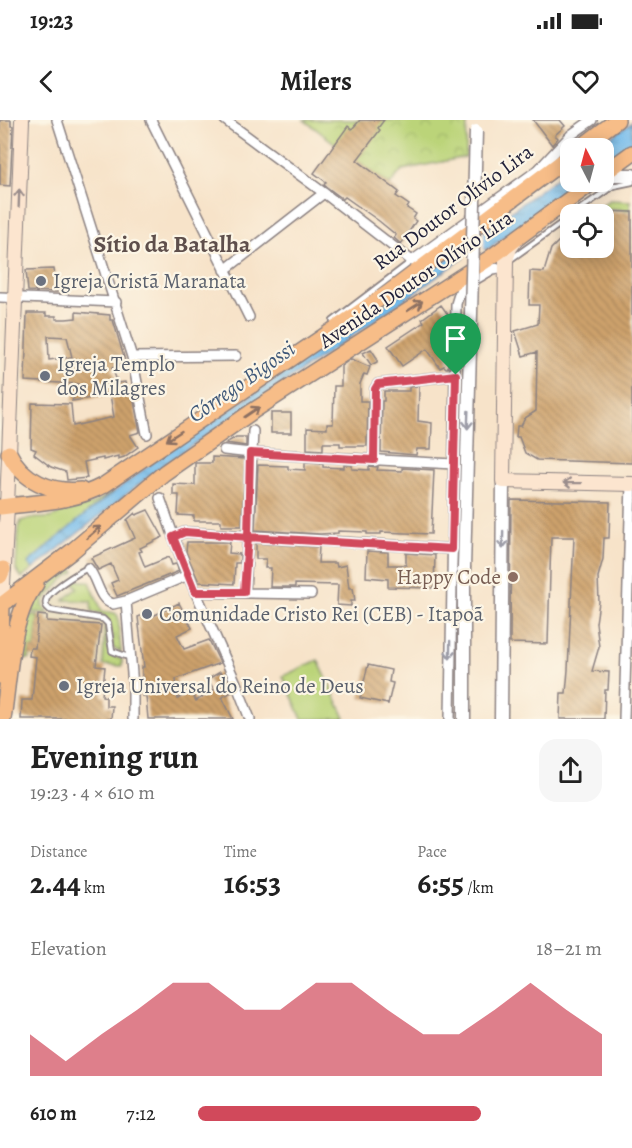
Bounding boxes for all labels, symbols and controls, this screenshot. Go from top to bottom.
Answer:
text: 19:23 [30,6,73,36]
text: Milers [280,63,352,99]
icon: back [30,65,63,98]
icon: heart [569,65,602,98]
street label: Rua Doutor Olívio Lira [367,138,539,276]
north arrow [560,138,614,192]
map controls [560,138,614,258]
one-way arrow [13,188,24,208]
street label: Avenida Doutor Olívio Lira [313,203,519,355]
button: locate [560,204,614,258]
district label: Sítio da Batalha [93,228,251,260]
place label: Igreja Cristã Maranata [53,267,246,295]
marker: Igreja Cristã Maranata [34,274,48,288]
one-way arrow [406,300,423,312]
pin [430,313,481,375]
icon: arrive [439,322,472,355]
water label: Córrego Bigossi [182,334,301,430]
place label: Igreja Templo dos Milagres [57,350,175,402]
marker: Igreja Templo dos Milagres [38,369,52,383]
one-way arrow [243,406,260,419]
one-way arrow [462,410,474,430]
one-way arrow [166,431,183,443]
one-way arrow [563,477,583,489]
one-way arrow [86,525,101,539]
one-way arrow [497,529,509,549]
place label: Happy Code [397,563,501,591]
marker: Happy Code [506,570,520,584]
place label: Comunidade Cristo Rei (CEB) - Itapoã [159,600,484,628]
marker: Comunidade Cristo Rei (CEB) - Itapoã [140,607,154,621]
one-way arrow [444,639,456,659]
place label: Igreja Universal do Reino de Deus [76,672,364,700]
marker: Igreja Universal do Reino de Deus [57,679,71,693]
text: Evening run [30,734,199,779]
button: share [539,739,602,802]
text: 19:23 · 4 × 610 m [30,779,155,806]
text: Distance [30,841,87,863]
text: Time [224,841,257,863]
text: Pace [417,841,447,863]
text: 2.44 [30,863,81,903]
text: 16:53 [224,863,281,903]
text: 6:55 [417,863,464,903]
text: km [81,877,105,899]
text: /km [464,877,494,899]
text: Elevation [30,935,107,962]
text: 18–21 m [536,935,602,962]
text: 610 m [30,1100,77,1127]
text: 7:12 [126,1100,156,1127]

